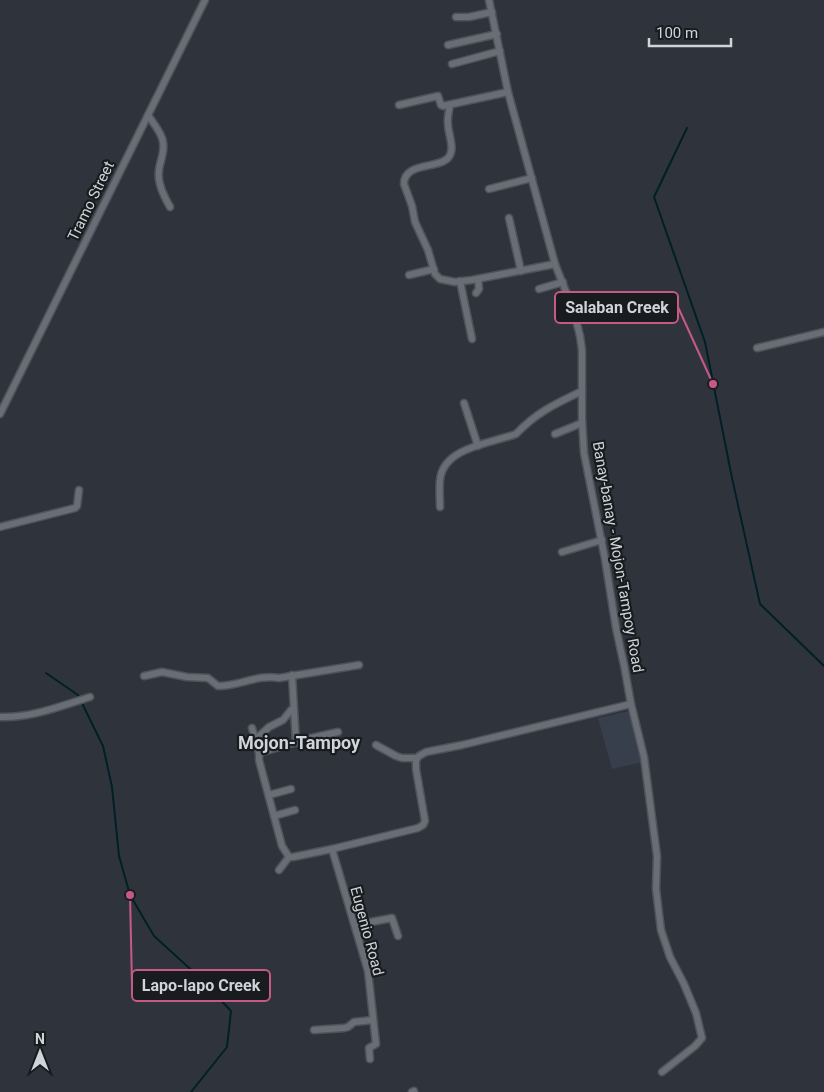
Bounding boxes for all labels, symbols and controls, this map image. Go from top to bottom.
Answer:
scale bar [649,15,732,47]
text: 100 m [656,24,698,42]
street label: Tramo Street [64,158,118,244]
callout: Salaban Creek [555,292,678,323]
text: Salaban Creek [565,298,669,317]
street label: Banay-banay - Mojon-Tampoy Road [589,440,647,674]
district label: Mojon-Tampoy [238,732,361,753]
street label: Eugenio Road [346,884,388,978]
callout: Lapo-lapo Creek [132,970,270,1001]
text: Lapo-lapo Creek [142,976,261,995]
north arrow [15,1027,65,1077]
text: N [35,1031,45,1047]

